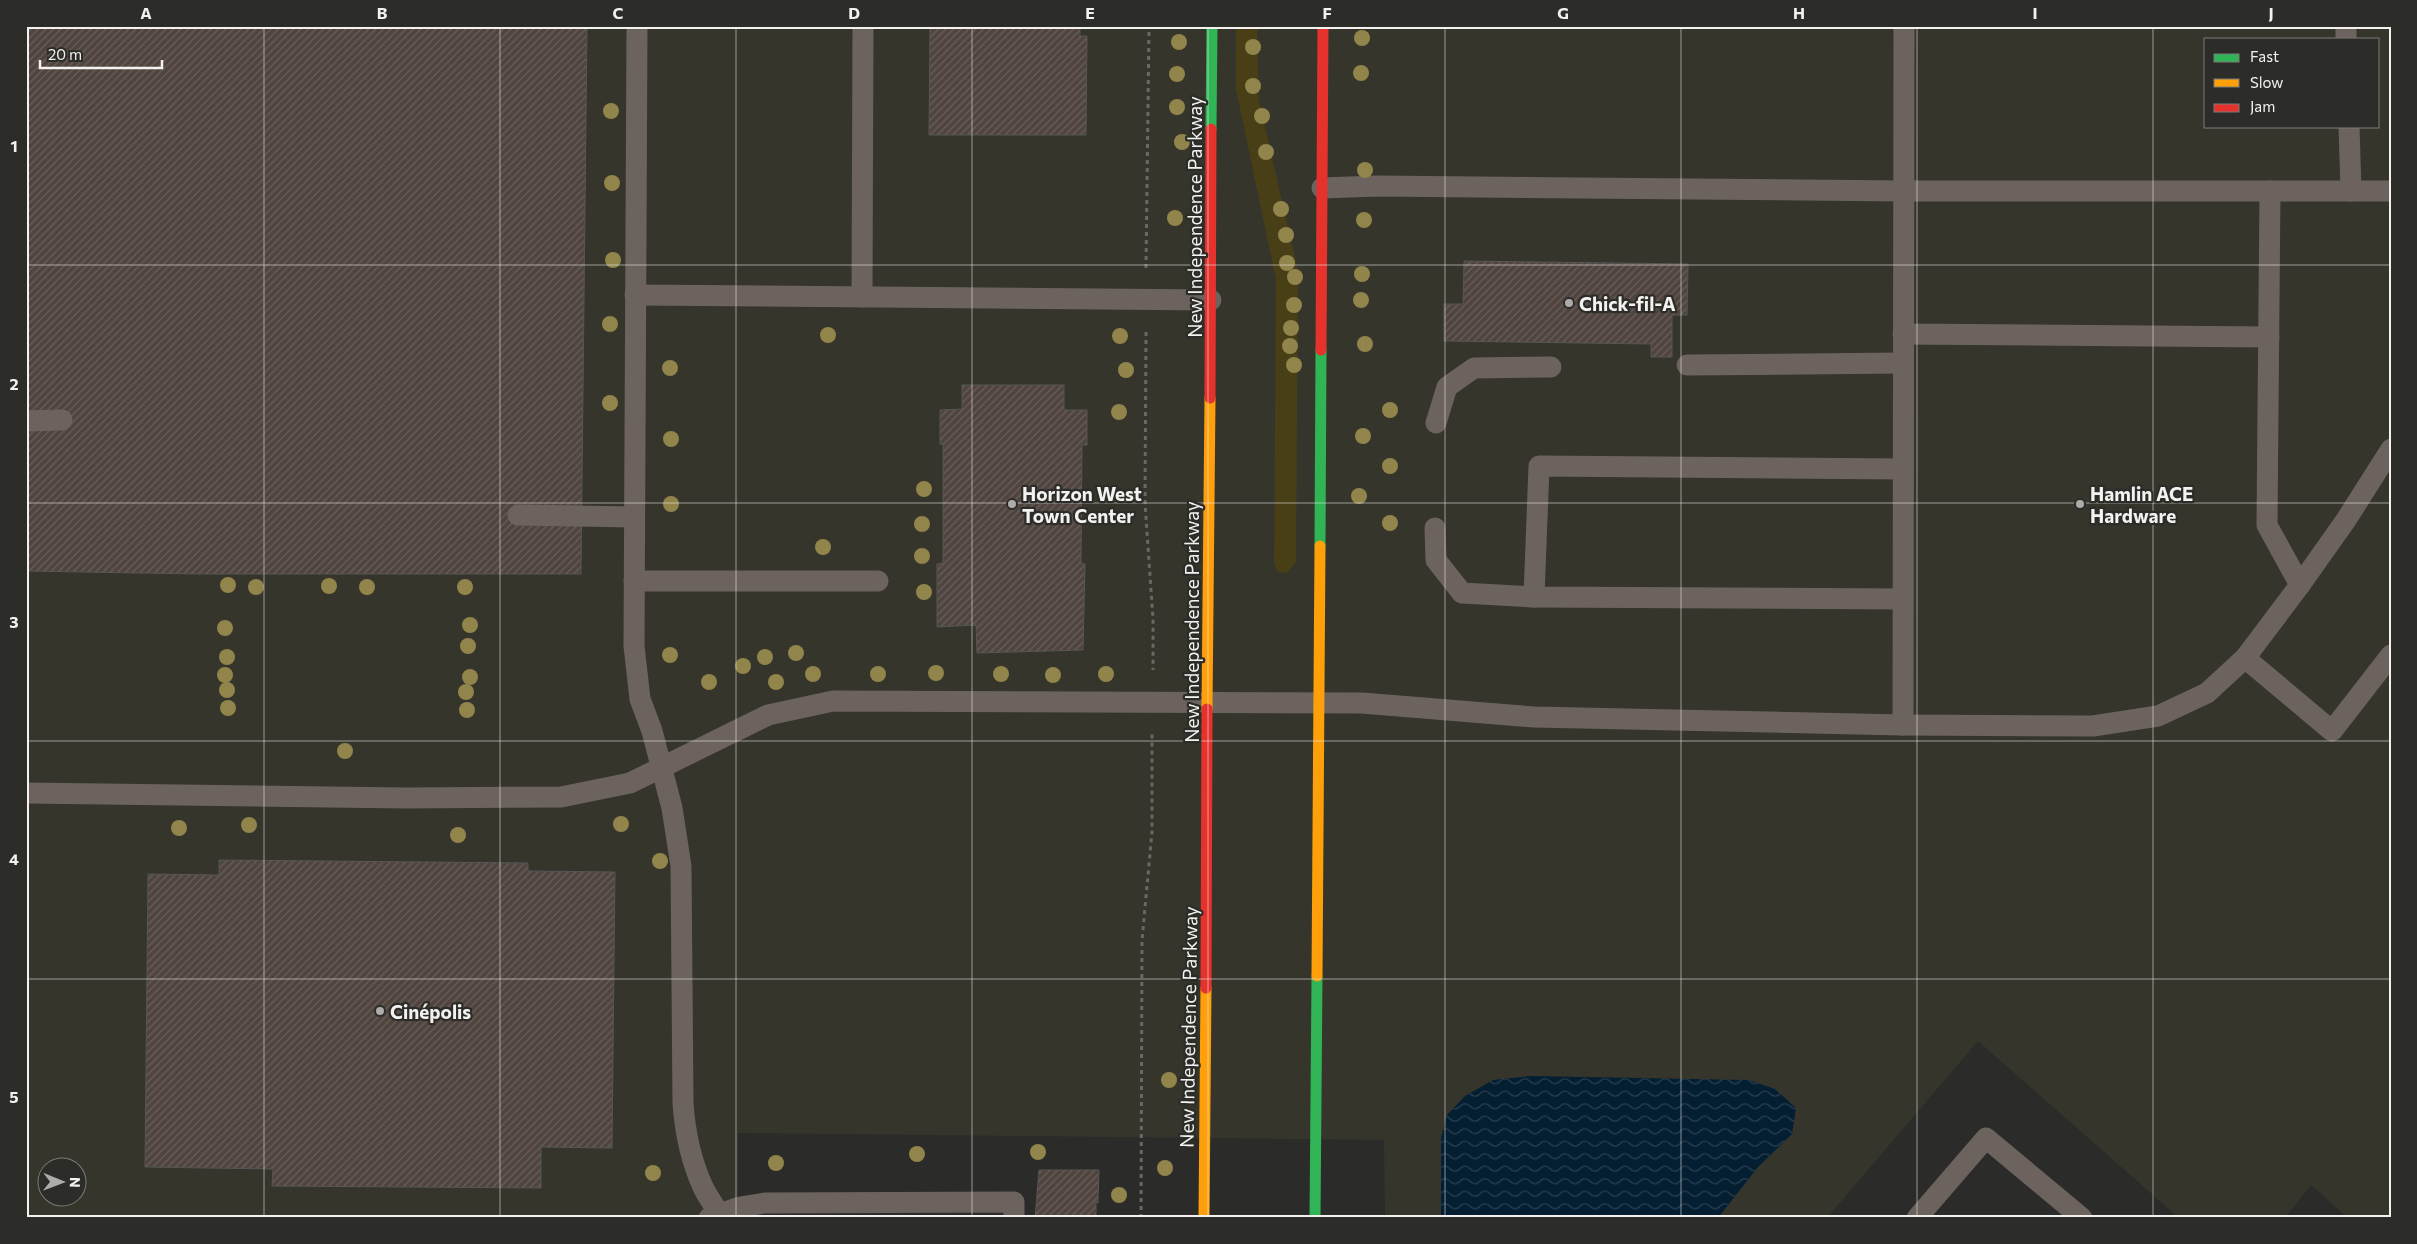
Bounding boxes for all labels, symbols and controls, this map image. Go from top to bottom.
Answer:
text: A [140,3,152,22]
text: B [377,3,388,22]
text: C [613,3,624,22]
text: D [848,3,860,22]
text: E [1085,3,1095,22]
text: F [1322,3,1332,22]
text: G [1557,3,1569,22]
text: H [1793,3,1805,22]
text: I [2032,3,2038,22]
text: J [2268,3,2274,22]
scale bar [40,38,162,70]
legend [2204,38,2380,128]
text: 20 m [48,45,82,63]
text: Fast [2250,47,2279,65]
text: Slow [2250,73,2283,91]
street label: New Independence Parkway [1183,96,1206,338]
text: Jam [2250,97,2275,115]
text: 1 [10,136,18,155]
place label: Chick-fil-A [1579,292,1676,315]
marker: Chick-fil-A [1563,297,1575,309]
text: 2 [9,374,19,393]
place label: Horizon West Town Center [1022,482,1142,527]
place label: Hamlin ACE Hardware [2090,482,2193,527]
marker: Horizon West Town Center [1006,498,1018,510]
marker: Hamlin ACE Hardware [2074,498,2086,510]
street label: New Independence Parkway [1180,501,1203,743]
text: 3 [9,612,19,631]
text: 4 [9,849,19,868]
street label: New Independence Parkway [1174,906,1202,1148]
place label: Cinépolis [390,1000,471,1023]
marker: Cinépolis [374,1005,386,1017]
text: 5 [9,1087,19,1106]
north arrow [38,1156,88,1206]
text: N [67,1177,84,1188]

